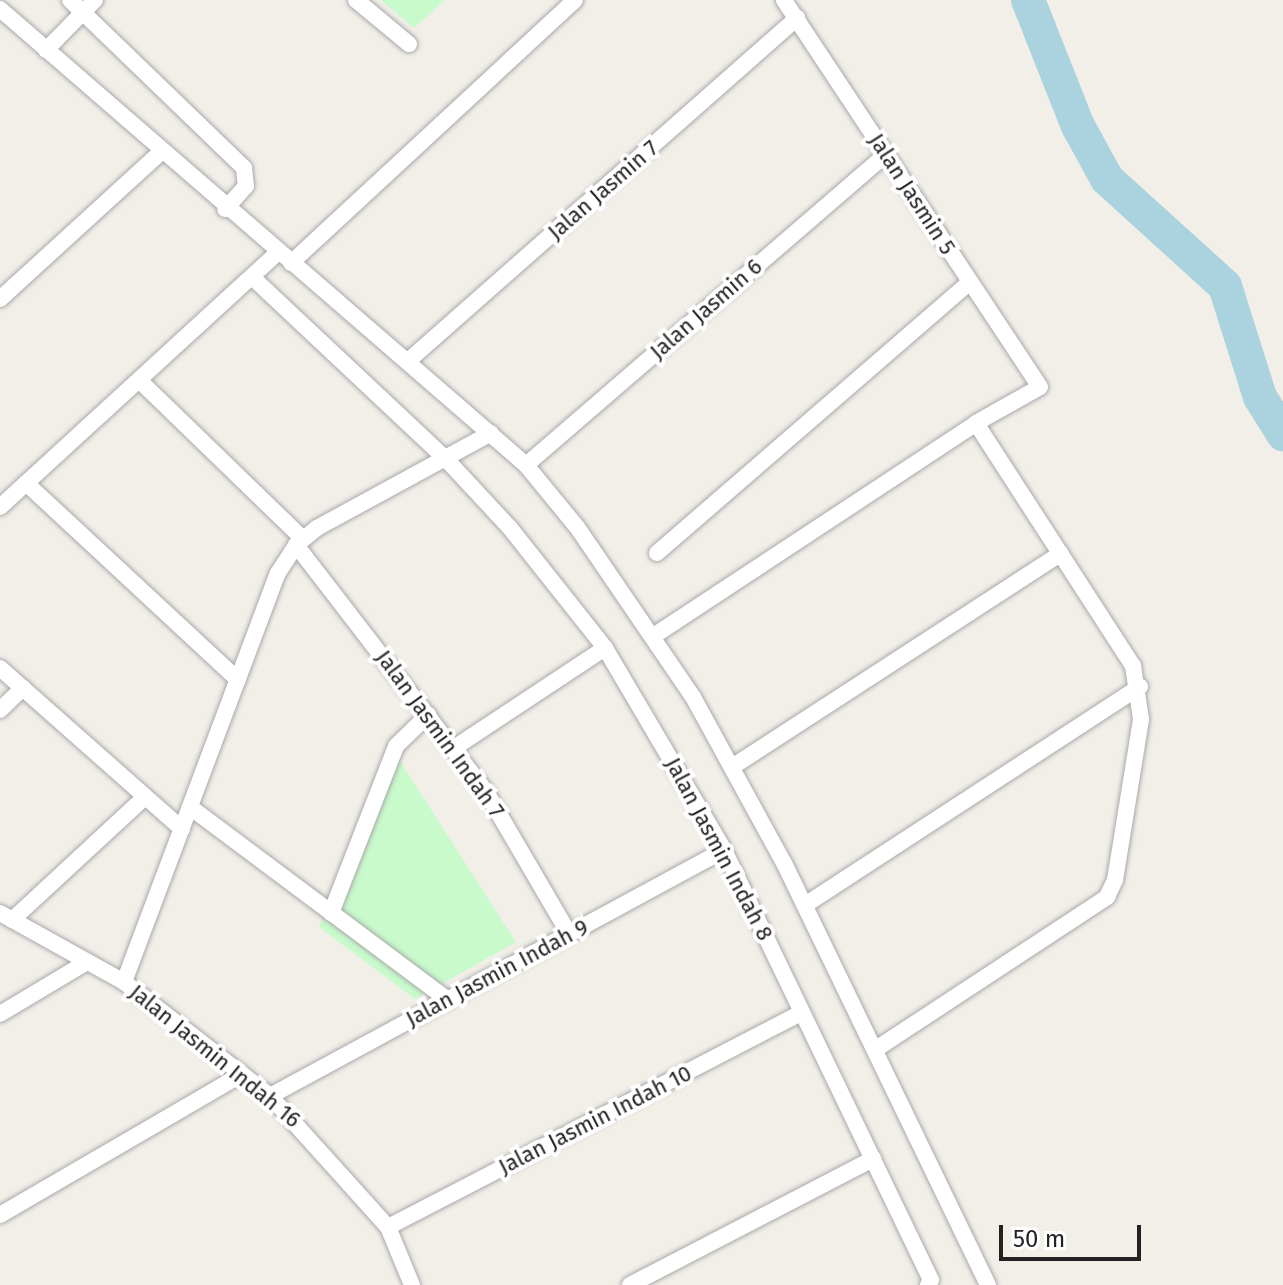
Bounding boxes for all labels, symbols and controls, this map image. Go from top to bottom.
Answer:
street label: Jalan Jasmin 5 [863,129,961,259]
street label: Jalan Jasmin 7 [542,135,664,245]
street label: Jalan Jasmin 6 [645,253,767,365]
street label: Jalan Jasmin Indah 7 [370,645,510,823]
street label: Jalan Jasmin Indah 8 [660,753,778,945]
street label: Jalan Jasmin Indah 9 [401,914,593,1032]
street label: Jalan Jasmin Indah 16 [124,979,306,1133]
street label: Jalan Jasmin Indah 10 [494,1060,696,1180]
scale bar [1003,1209,1145,1259]
text: 50 m [1013,1225,1065,1253]

